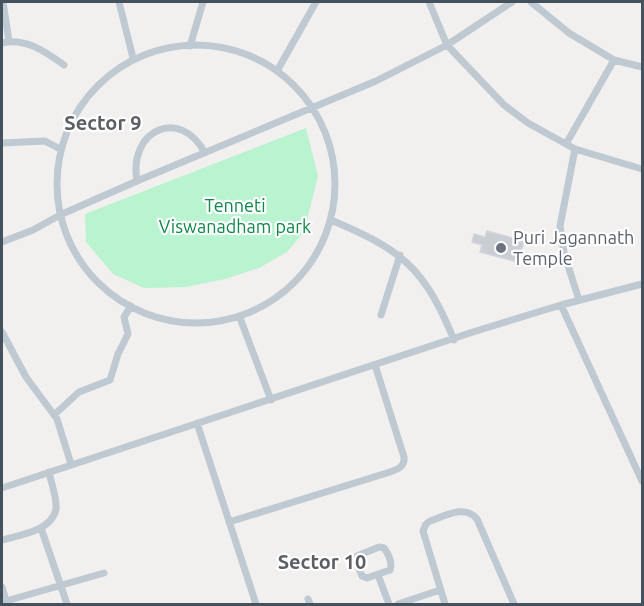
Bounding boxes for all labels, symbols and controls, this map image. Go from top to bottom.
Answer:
district label: Sector 9 [64,111,142,134]
park label: Tenneti Viswanadham park [159,195,311,236]
place label: Puri Jagannath Temple [513,227,634,268]
marker: Puri Jagannath Temple [494,241,508,255]
district label: Sector 10 [278,550,366,573]

